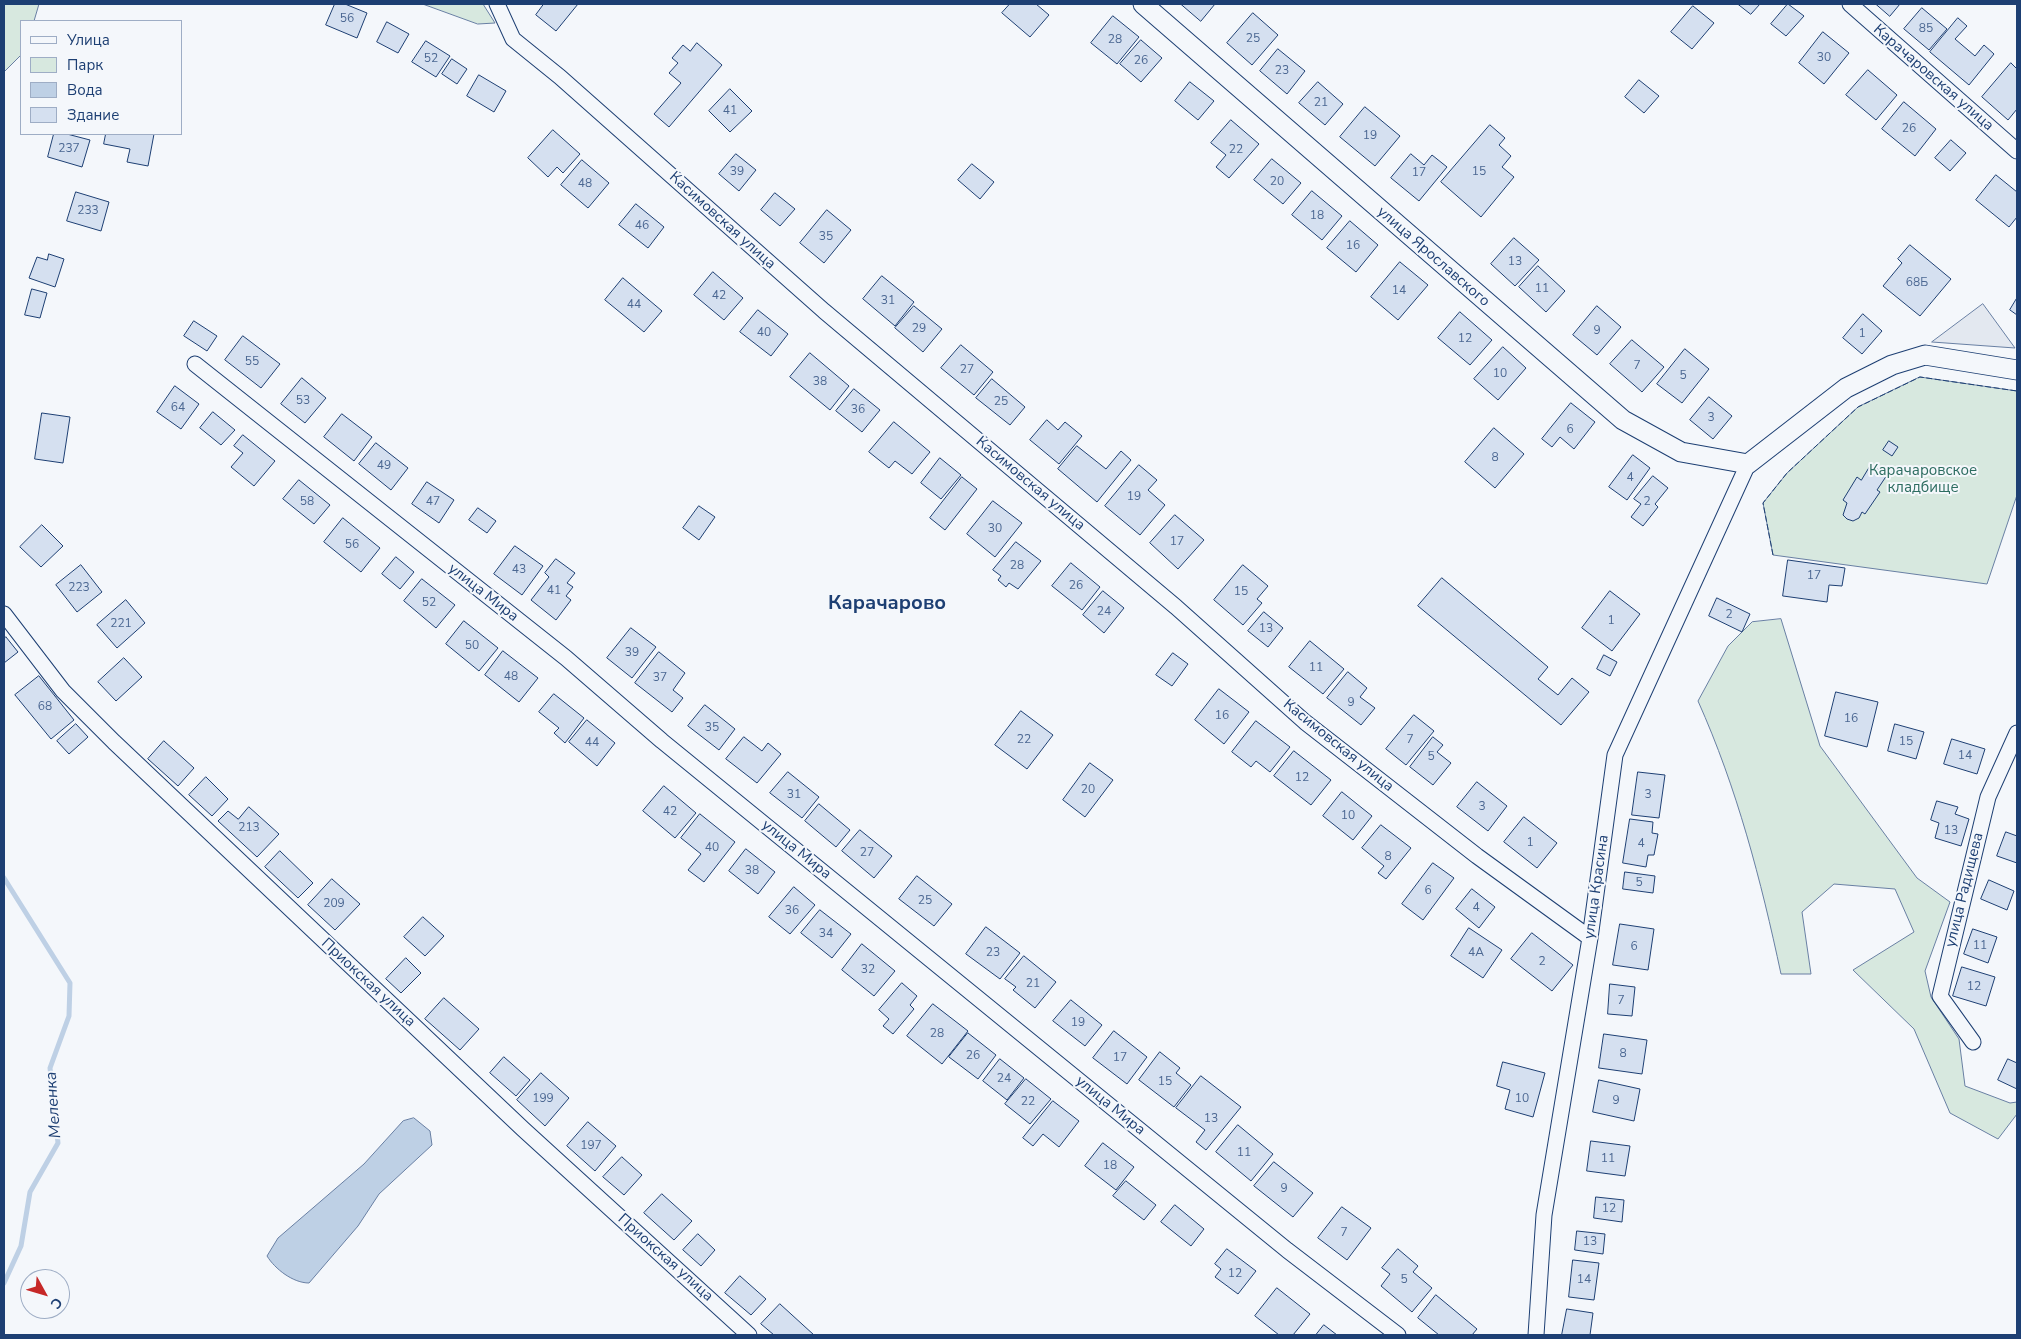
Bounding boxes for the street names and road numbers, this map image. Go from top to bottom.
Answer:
street label: Карачаровская улица [1869,21,1997,135]
street label: Касимовская улица [665,168,779,274]
street label: улица Ярославского [1373,203,1493,311]
street label: Касимовская улица [972,433,1088,535]
street label: улица Мира [444,560,522,626]
street label: Касимовская улица [1279,696,1397,796]
street label: улица Мира [758,816,834,884]
street label: улица Радищева [1942,831,1988,949]
street label: улица Красина [1581,834,1613,940]
street label: Приокская улица [317,935,419,1031]
street label: улица Мира [1072,1072,1148,1140]
street label: Приокская улица [614,1210,716,1306]

